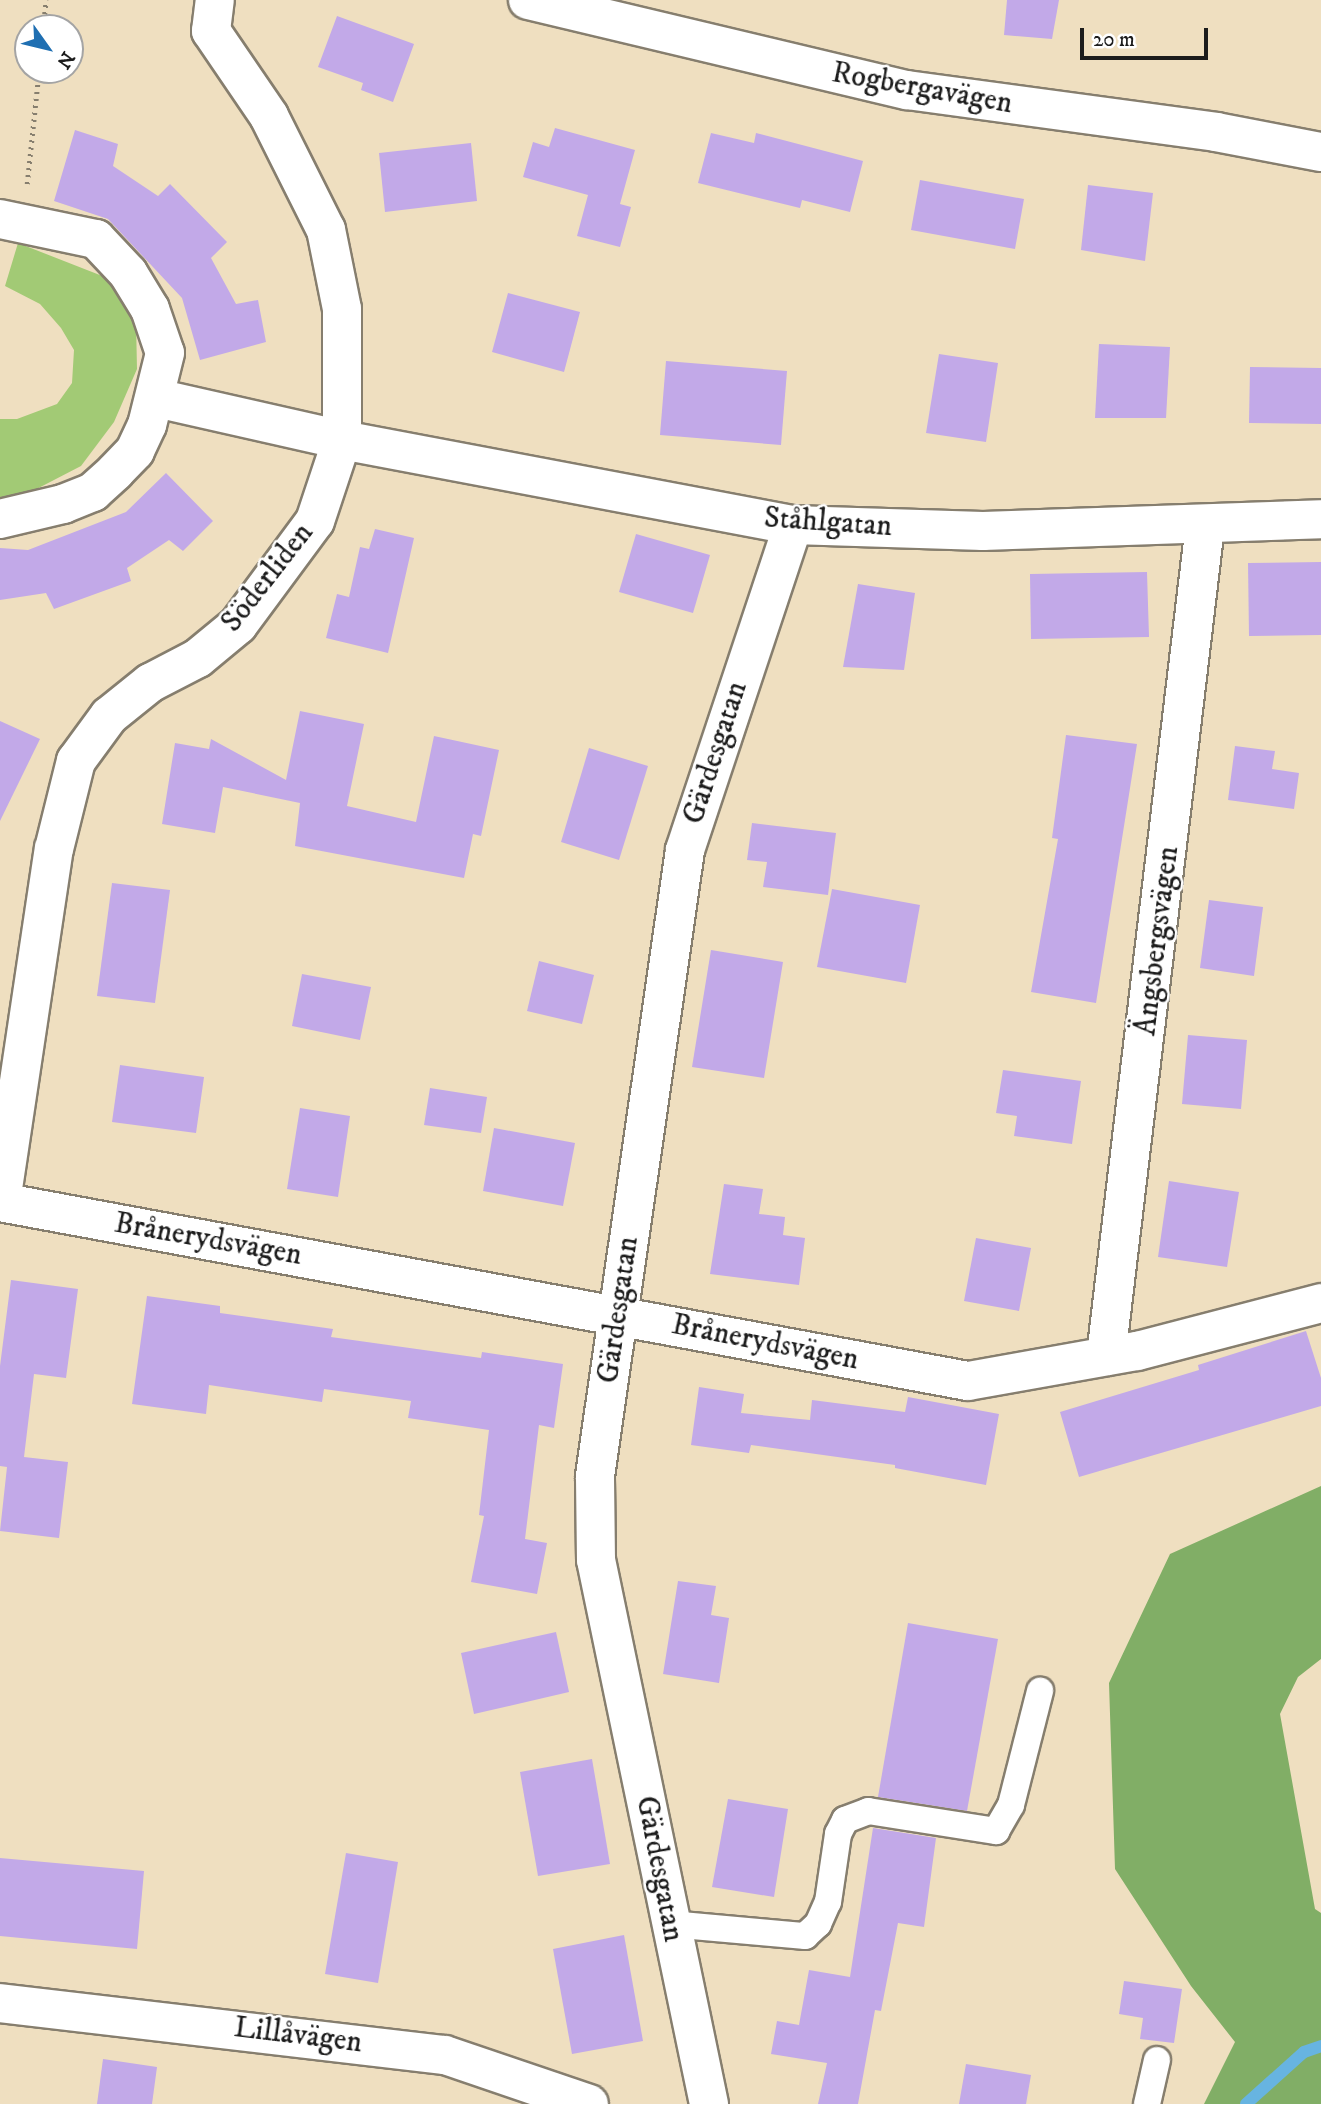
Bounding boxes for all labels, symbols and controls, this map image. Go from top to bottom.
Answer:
north arrow [14,14,84,84]
scale bar [1083,14,1211,58]
text: 20 m [1093,27,1135,53]
text: N [51,47,79,73]
street label: Rogbergavägen [829,55,1015,123]
street label: Ståhlgatan [763,501,893,545]
street label: Söderliden [214,516,322,640]
street label: Gärdesgatan [676,677,756,829]
street label: Ängsbergsvägen [1129,844,1187,1038]
street label: Brånerydsvägen [112,1206,304,1274]
street label: Gärdesgatan [591,1234,647,1386]
street label: Brånerydsvägen [669,1307,861,1379]
street label: Gärdesgatan [627,1793,691,1945]
street label: Lillåvägen [232,2010,364,2062]

